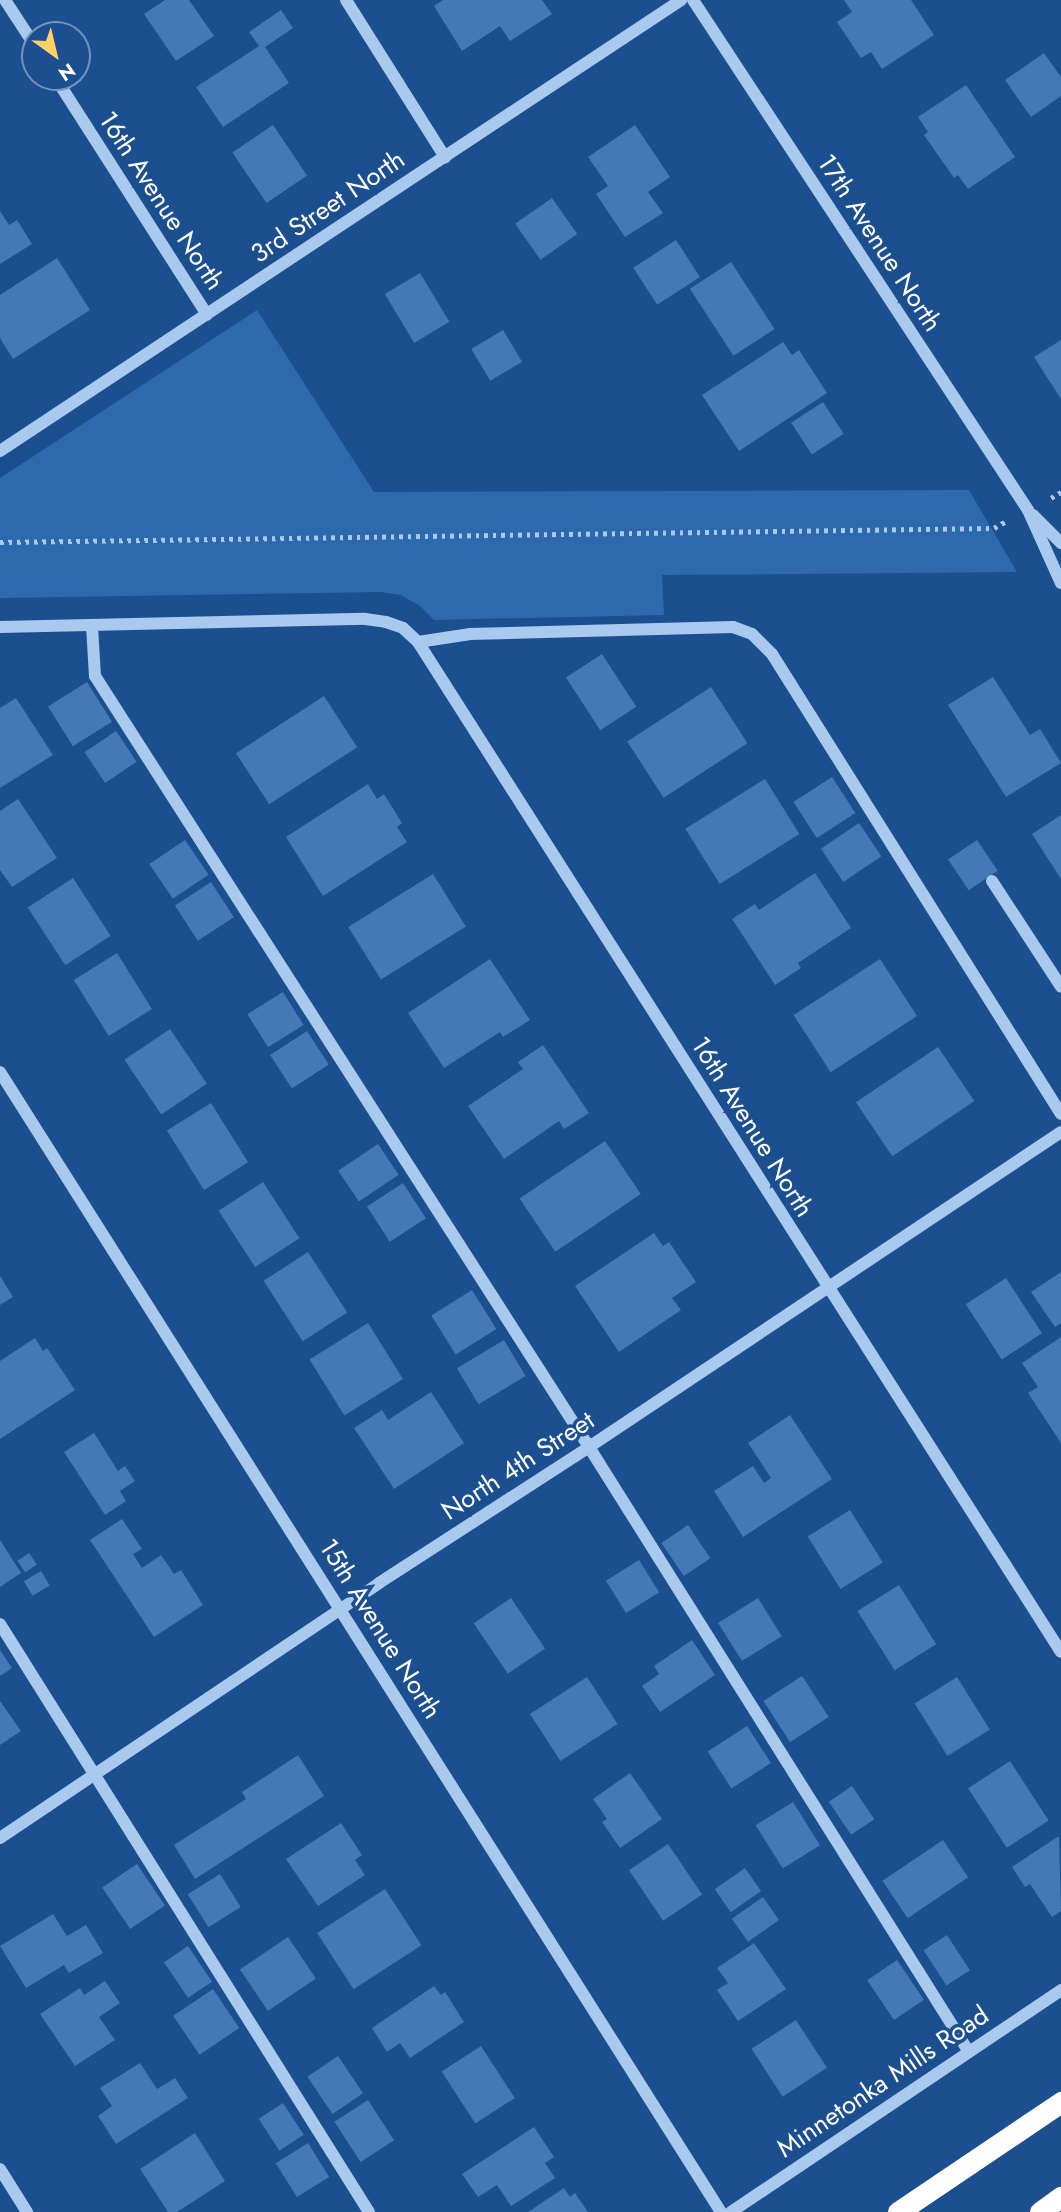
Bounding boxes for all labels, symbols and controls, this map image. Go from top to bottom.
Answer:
north arrow [21,21,91,91]
text: N [53,57,81,88]
street label: 16th Avenue North [92,106,230,296]
street label: 3rd Street North [245,144,411,270]
street label: 17th Avenue North [810,149,948,337]
street label: 16th Avenue North [684,1031,820,1223]
street label: North 4th Street [436,1405,600,1527]
street label: 15th Avenue North [312,1533,448,1725]
street label: Minnetonka Mills Road [771,2000,995,2164]

